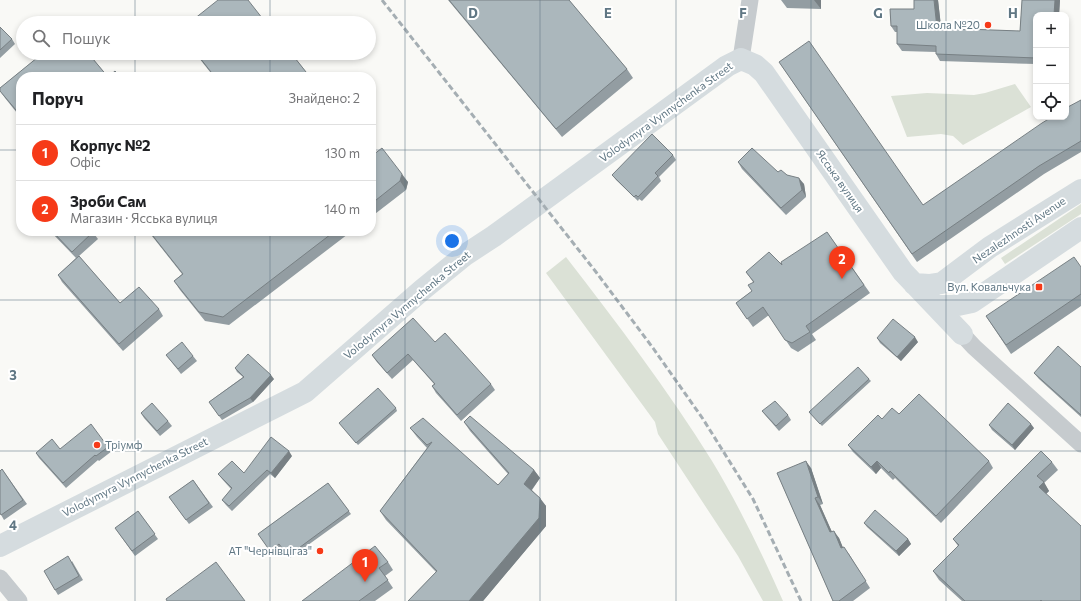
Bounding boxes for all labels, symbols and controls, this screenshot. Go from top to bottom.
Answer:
text: D [468,5,478,21]
text: E [604,5,612,21]
text: F [739,5,747,21]
text: G [873,5,883,21]
text: H [1008,5,1018,21]
map controls [1033,12,1069,120]
button: + [1033,12,1069,48]
search box [16,16,376,60]
place label: Школа №20 [916,18,980,31]
marker: Школа №20 [983,20,993,30]
icon: search [30,27,52,49]
text: Пошук [62,29,110,47]
button: − [1033,48,1069,84]
street label: Volodymyra Vynnychenka Street [596,59,735,164]
button: locate [1033,84,1069,120]
text: Поруч [32,88,83,109]
text: Знайдено: 2 [289,90,360,106]
text: Корпус №2 [70,136,151,154]
text: 1 [42,145,48,161]
text: 130 m [325,145,360,161]
street label: Ясська вулиця [814,147,867,215]
text: Офіс [70,154,101,170]
text: Зроби Сам [70,192,146,210]
street label: Nezalezhnosti Avenue [970,193,1068,266]
text: 2 [41,201,49,217]
text: 140 m [324,201,360,217]
text: Магазин · Ясська вулиця [70,210,218,226]
your location [442,231,462,251]
pin: 2 [829,246,855,279]
street label: Volodymyra Vynnychenka Street [341,247,473,362]
place label: Вул. Ковальчука [947,280,1031,293]
marker: Вул. Ковальчука [1034,282,1044,292]
text: 3 [9,367,17,383]
street label: Volodymyra Vynnychenka Street [60,434,210,519]
place label: Тріумф [105,438,143,451]
marker: Тріумф [92,440,102,450]
text: 4 [9,517,17,533]
place label: АТ "Чернівцігаз" [228,544,312,557]
marker: АТ "Чернівцігаз" [315,546,325,556]
pin: 1 [352,549,378,582]

